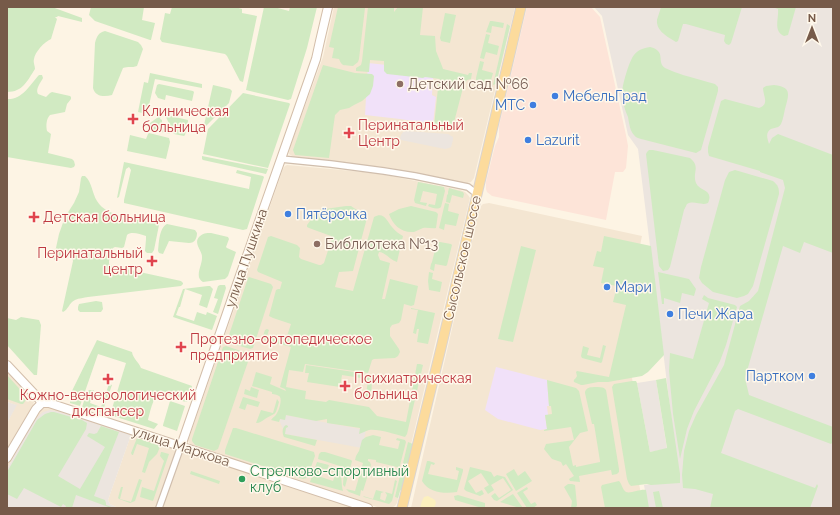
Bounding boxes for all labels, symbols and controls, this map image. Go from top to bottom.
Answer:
north arrow [792,8,832,48]
text: N [808,12,816,25]
place label: Детский сад №66 [408,76,528,92]
marker: Детский сад №66 [395,79,405,89]
place label: МебельГрад [563,88,647,104]
marker: МебельГрад [550,91,560,101]
place label: МТС [495,97,525,113]
marker: МТС [528,100,538,110]
place label: Клиническая больница [142,103,229,135]
marker: Клиническая больница [127,113,139,125]
place label: Перинатальный Центр [358,117,464,149]
marker: Перинатальный Центр [343,127,355,139]
place label: Lazurit [536,132,580,148]
marker: Lazurit [523,135,533,145]
street label: Сысольское шоссе [440,194,484,322]
place label: Пятёрочка [296,206,367,222]
street label: улица Пушкина [222,207,270,309]
place label: Детская больница [43,209,166,225]
marker: Пятёрочка [283,209,293,219]
marker: Детская больница [28,211,40,223]
place label: Библиотека №13 [325,236,438,252]
marker: Библиотека №13 [312,239,322,249]
place label: Перинатальный центр [37,245,143,277]
marker: Перинатальный центр [146,255,158,267]
place label: Мари [615,279,652,295]
marker: Мари [602,282,612,292]
place label: Печи Жара [678,306,753,322]
marker: Печи Жара [665,309,675,319]
place label: Протезно-ортопедическое предприятие [190,331,372,363]
marker: Протезно-ортопедическое предприятие [175,341,187,353]
place label: Партком [746,368,804,384]
place label: Психиатрическая больница [354,370,472,402]
marker: Партком [807,371,817,381]
marker: Кожно-венерологический диспансер [102,373,114,385]
marker: Психиатрическая больница [339,380,351,392]
place label: Кожно-венерологический диспансер [20,387,196,419]
street label: улица Маркова [130,423,232,469]
place label: Стрелково-спортивный клуб [250,463,409,495]
marker: Стрелково-спортивный клуб [237,474,247,484]

